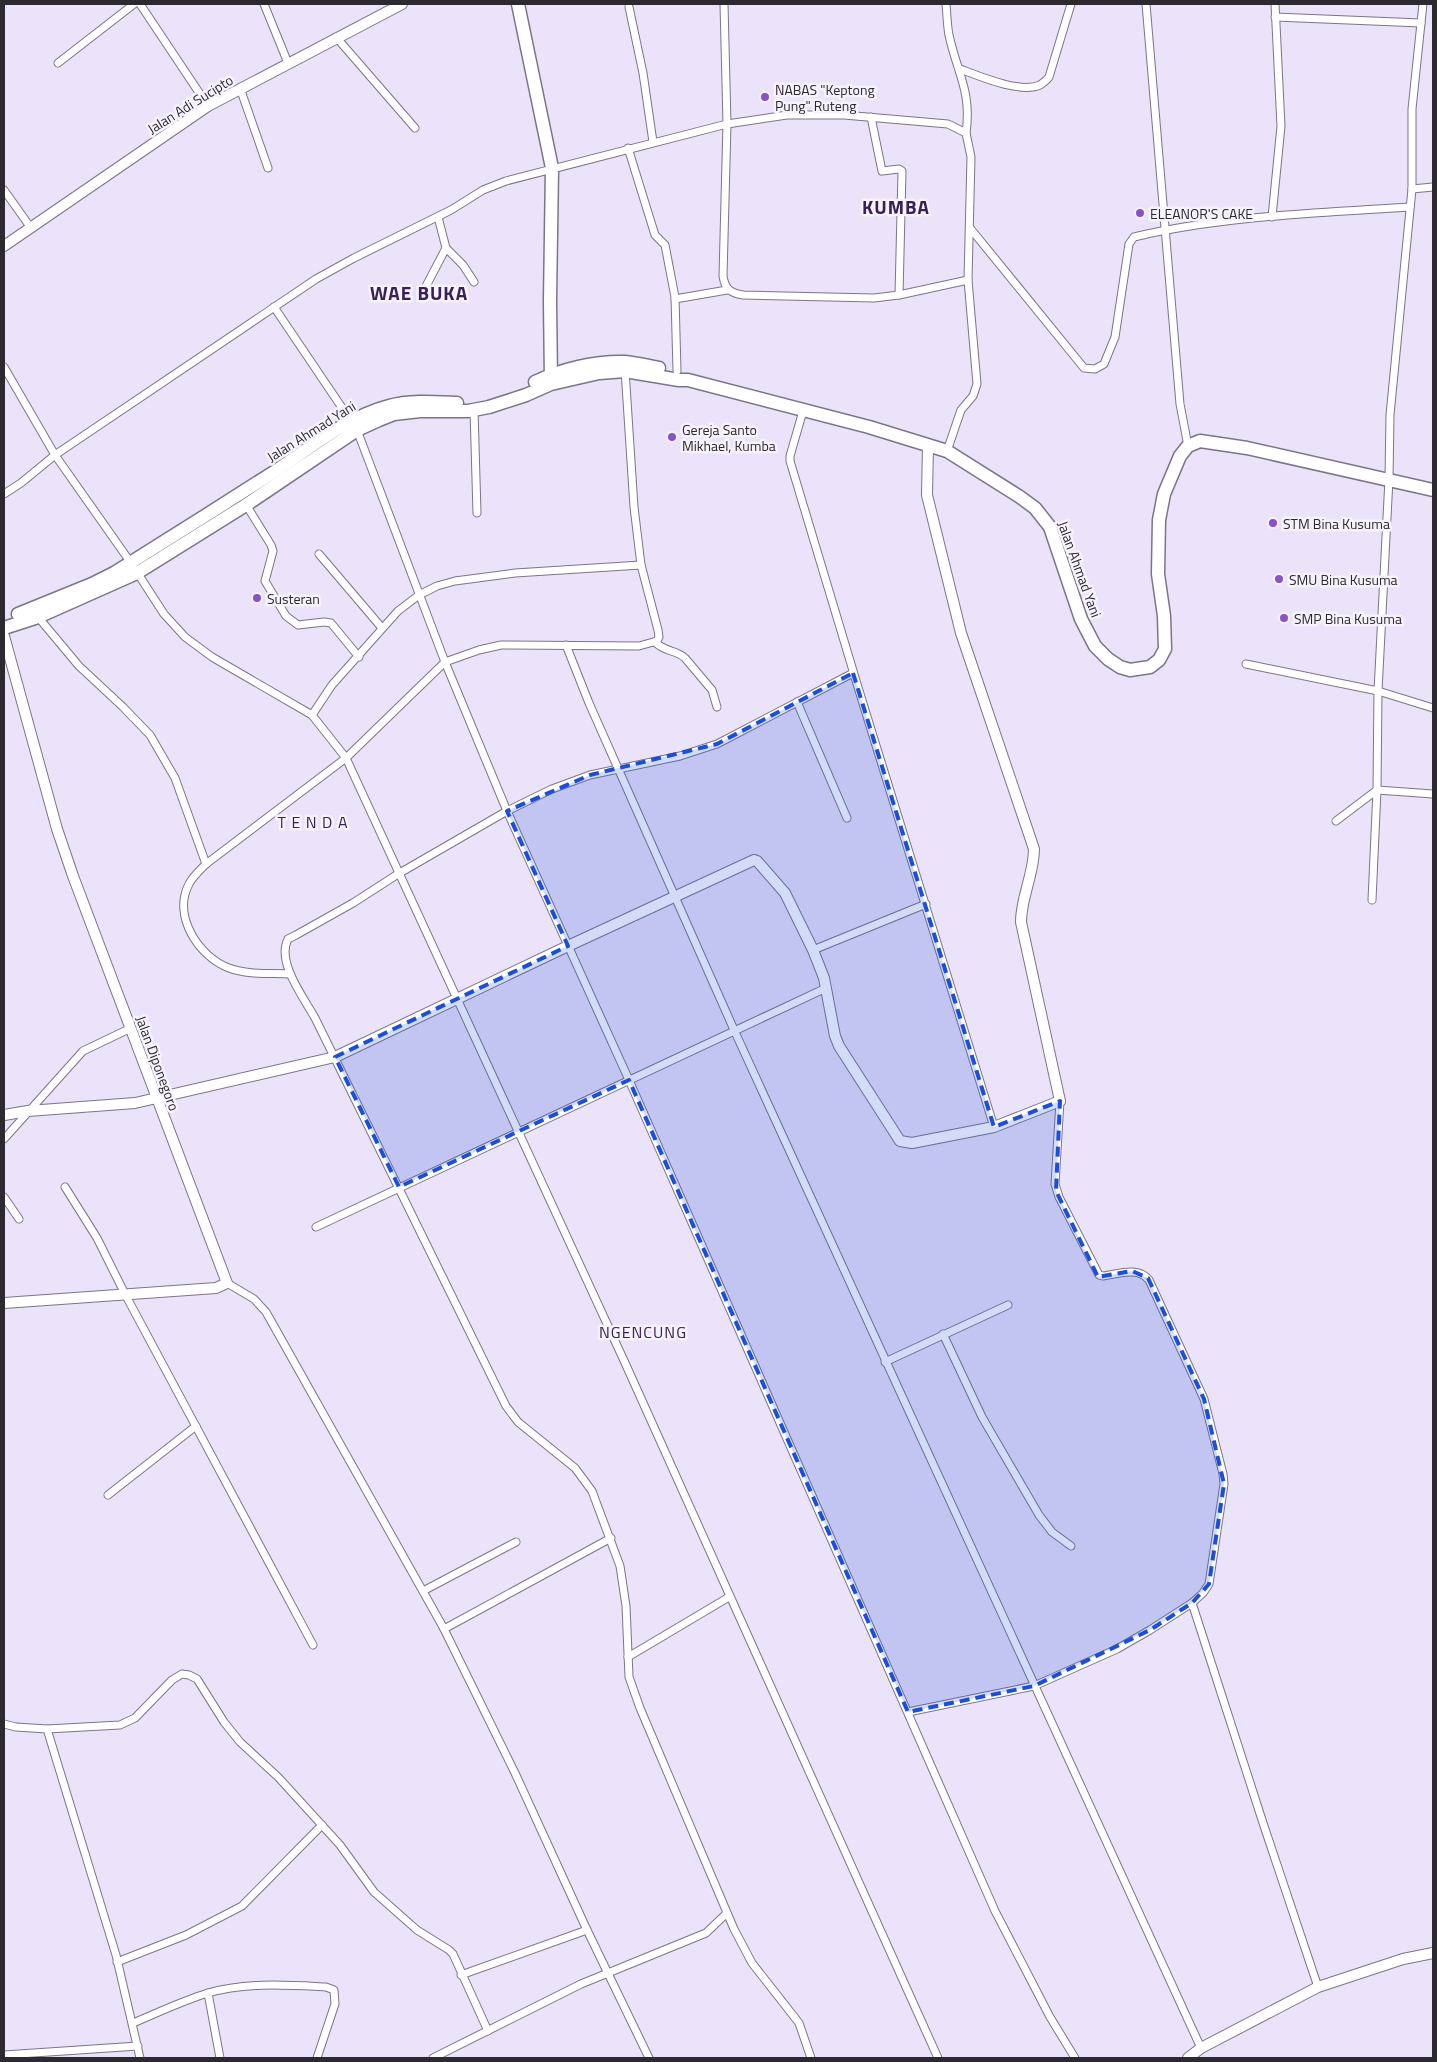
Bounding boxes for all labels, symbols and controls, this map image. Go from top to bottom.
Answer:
street label: Jalan Adi Sucipto [143,69,237,139]
place label: NABAS "Keptong Pung" Ruteng [775,79,875,116]
marker: NABAS "Keptong Pung" Ruteng [759,91,771,103]
district label: KUMBA [862,192,930,221]
place label: ELEANOR'S CAKE [1150,203,1253,224]
marker: ELEANOR'S CAKE [1134,207,1146,219]
district label: WAE BUKA [370,278,468,307]
street label: Jalan Ahmad Yani [263,395,359,467]
place label: Gereja Santo Mikhael, Kumba [682,419,776,456]
marker: Gereja Santo Mikhael, Kumba [666,431,678,443]
place label: STM Bina Kusuma [1283,513,1390,534]
marker: STM Bina Kusuma [1267,517,1279,529]
street label: Jalan Ahmad Yani [1053,518,1107,620]
place label: SMU Bina Kusuma [1289,569,1398,590]
marker: SMU Bina Kusuma [1273,573,1285,585]
place label: Susteran [267,588,320,609]
marker: Susteran [251,592,263,604]
place label: SMP Bina Kusuma [1294,608,1402,629]
marker: SMP Bina Kusuma [1278,612,1290,624]
district label: T E N D A [277,810,349,834]
street label: Jalan Diponegoro [131,1012,185,1114]
district label: NGENCUNG [599,1320,687,1344]

